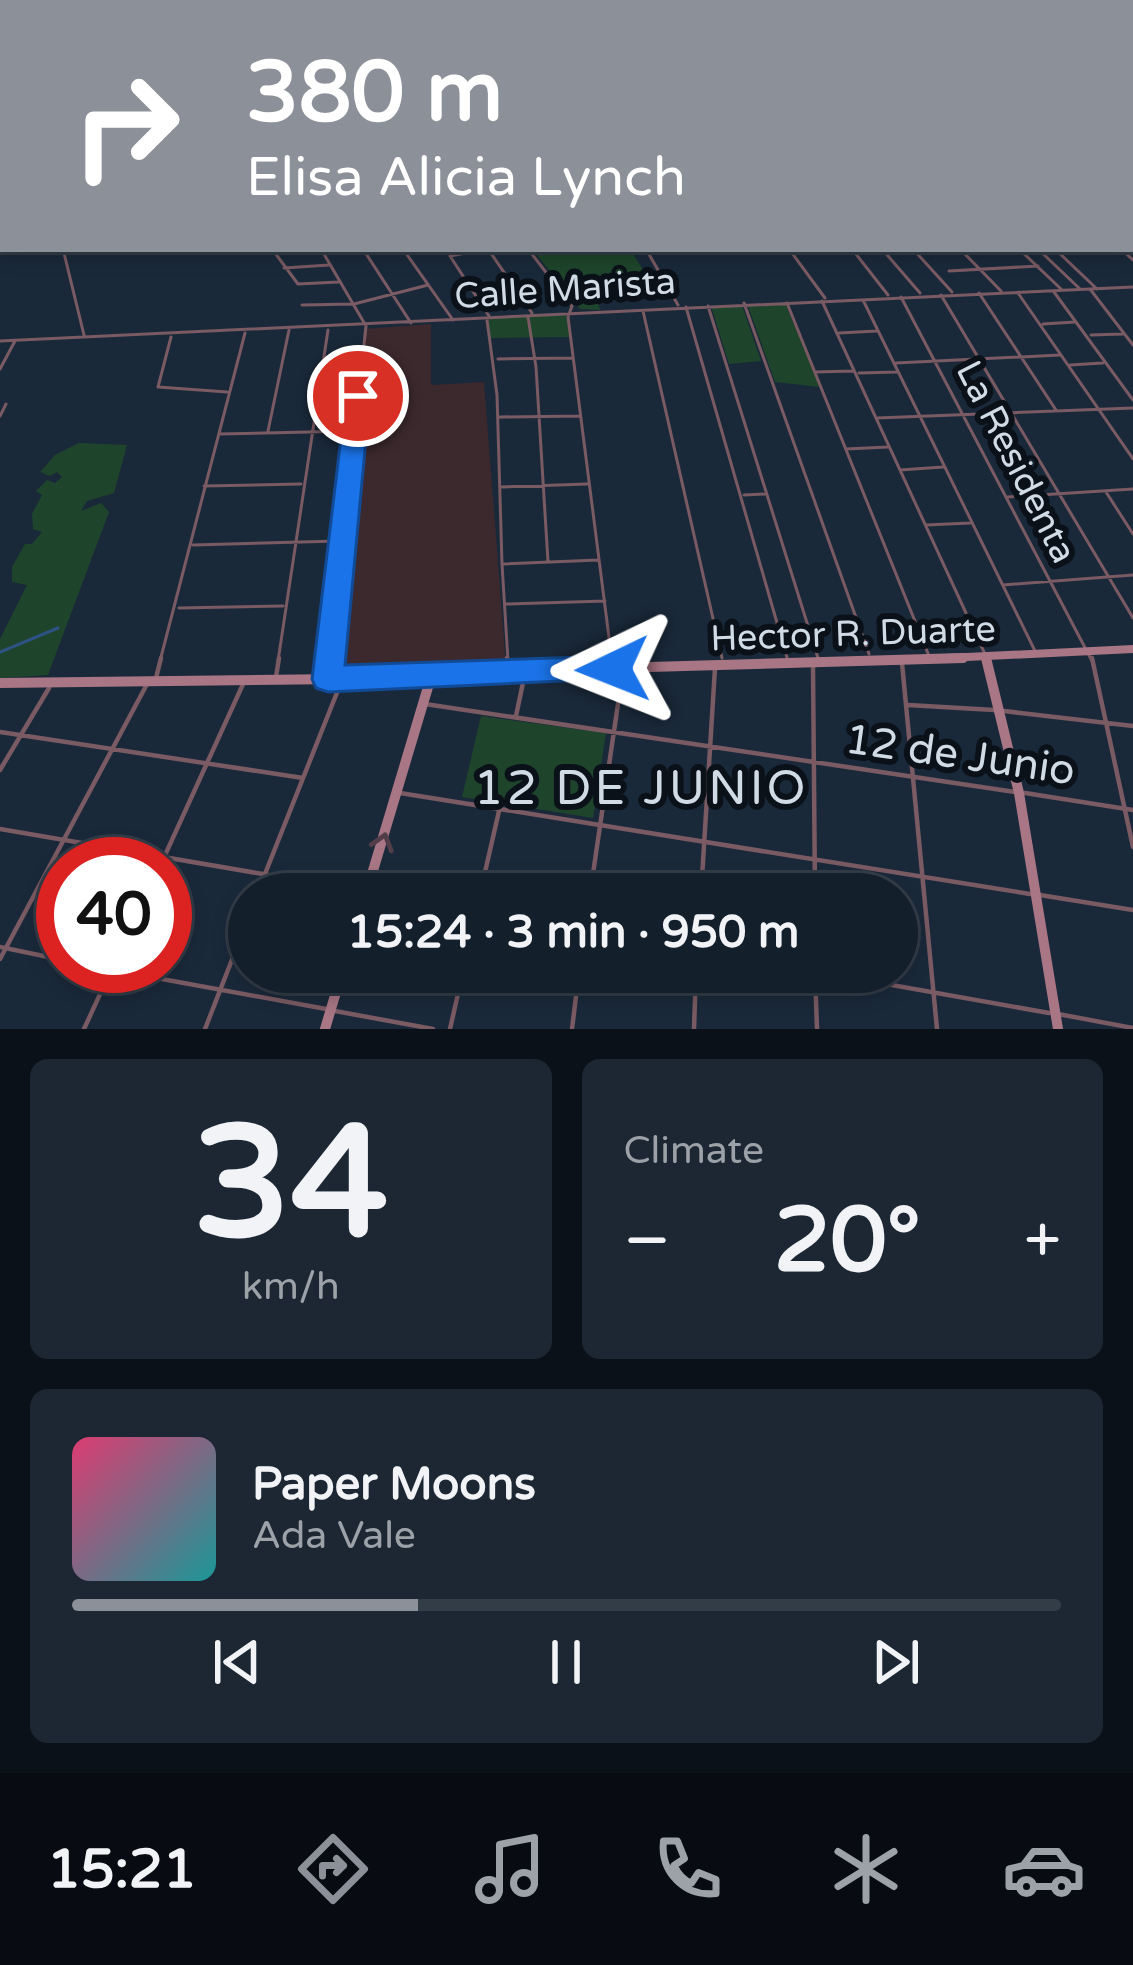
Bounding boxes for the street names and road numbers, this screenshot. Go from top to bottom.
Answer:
street label: Calle Marista [453,260,677,318]
street label: La Residenta [947,354,1085,570]
street label: Hector R. Duarte [709,608,997,660]
street label: 12 de Junio [842,714,1078,796]

